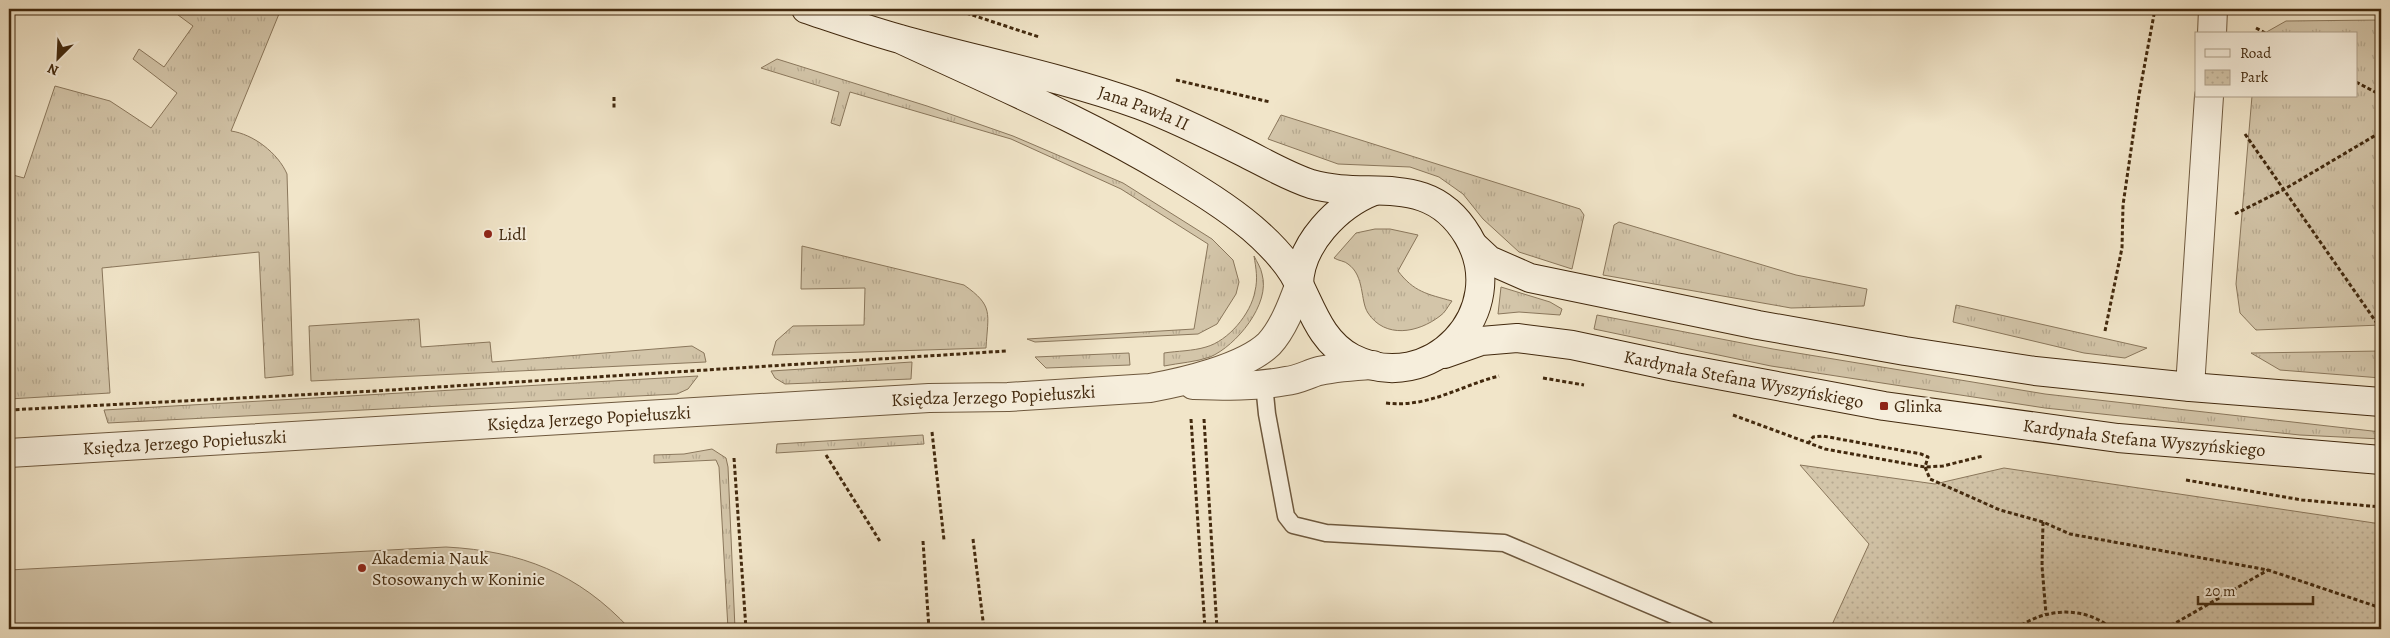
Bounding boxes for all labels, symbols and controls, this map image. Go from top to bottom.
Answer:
north arrow [32,32,82,82]
legend [2195,32,2358,98]
text: Road [2240,43,2272,63]
text: N [44,59,61,80]
text: Park [2240,67,2269,87]
street label: Jana Pawła II [1095,80,1193,136]
place label: Lidl [498,222,527,246]
marker: Lidl [482,228,494,240]
street label: Kardynała Stefana Wyszyńskiego [1622,344,1866,414]
street label: Księdza Jerzego Popiełuszki [890,379,1096,412]
place label: Glinka [1894,394,1943,418]
street label: Księdza Jerzego Popiełuszki [486,400,692,436]
marker: Glinka [1878,400,1890,412]
street label: Kardynała Stefana Wyszyńskiego [2021,413,2267,462]
street label: Księdza Jerzego Popiełuszki [82,424,287,461]
place label: Akademia Nauk Stosowanych w Koninie [371,546,545,591]
marker: Akademia Nauk Stosowanych w Koninie [356,562,368,574]
scale bar [2198,573,2312,605]
text: 20 m [2205,581,2236,601]

